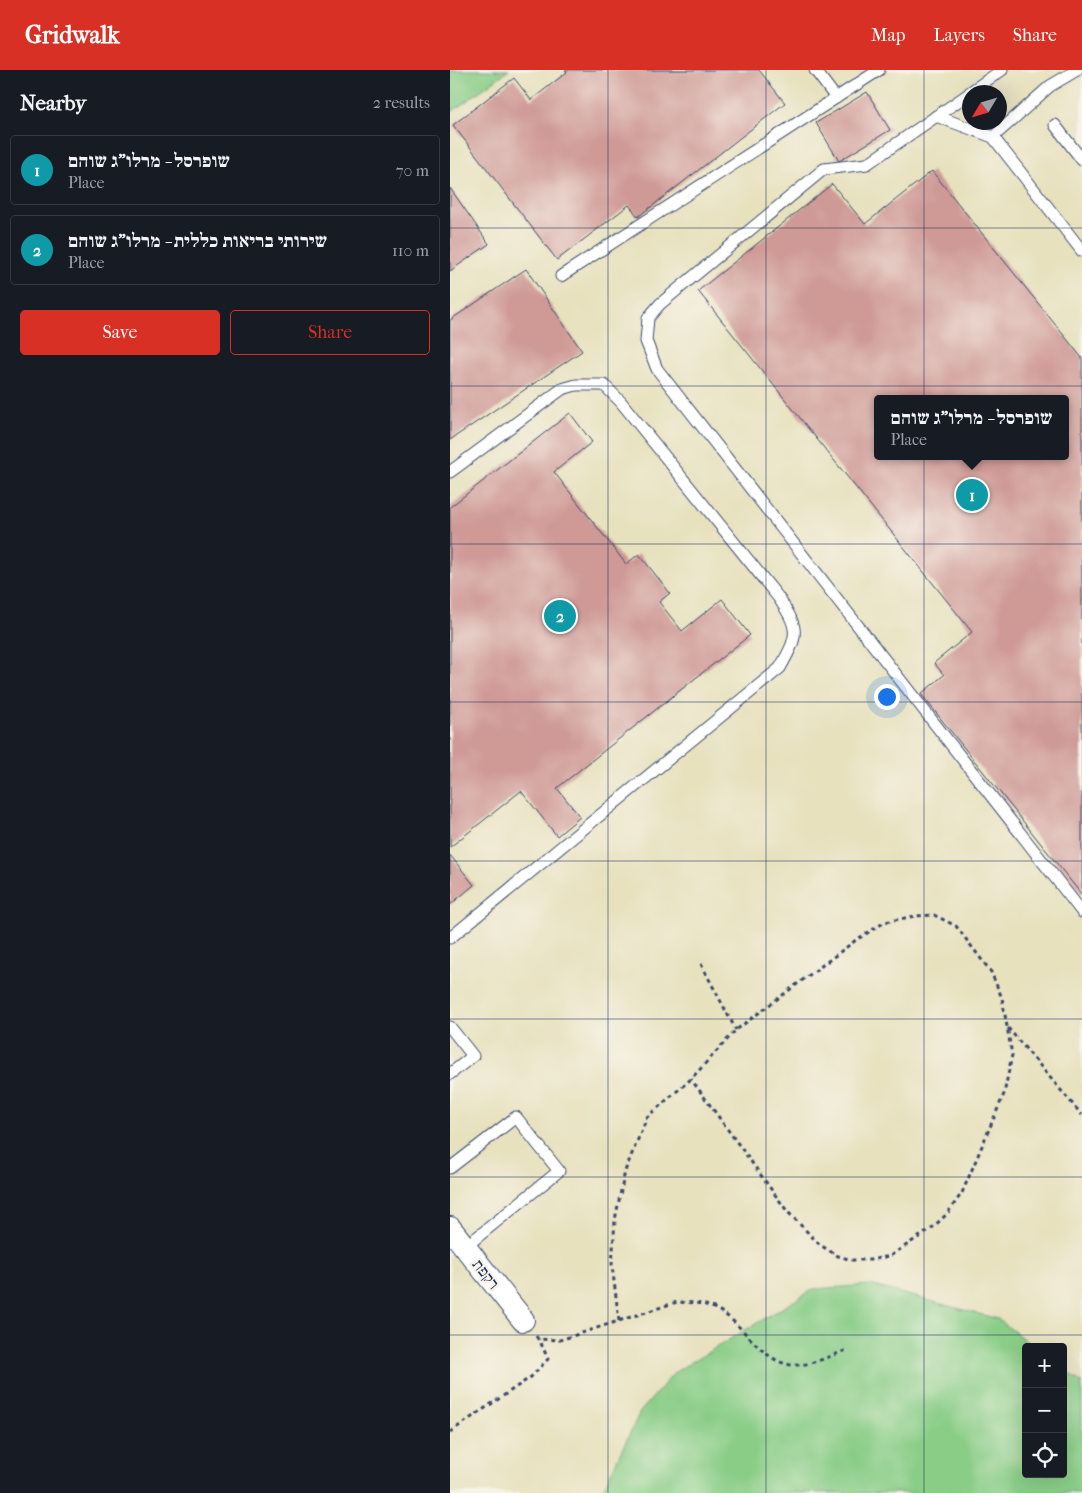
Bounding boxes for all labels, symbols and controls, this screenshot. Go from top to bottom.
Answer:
text: Gridwalk [25,21,120,49]
text: Map [871,25,905,46]
text: Layers [933,25,985,46]
text: Share [1013,25,1057,46]
north arrow [962,85,1007,130]
text: Nearby [20,91,86,115]
text: 2 results [373,93,430,112]
text: שופרסל - מרלו"ג שוהם [68,150,230,172]
text: 1 [34,161,40,180]
text: 70 m [396,161,429,180]
text: Place [68,173,104,192]
text: שירותי בריאות כללית - מרלו"ג שוהם [68,230,327,252]
text: 2 [33,241,41,260]
text: 110 m [392,241,429,260]
text: Place [68,253,104,272]
button: Save [20,310,220,355]
button: Share [230,310,430,355]
popup [874,395,1069,460]
text: שופרסל - מרלו"ג שוהם [891,407,1052,429]
text: Place [891,430,927,449]
pin: 1 [956,476,988,514]
pin: 2 [544,597,576,635]
your location [874,684,900,710]
street label: רקפת [468,1255,504,1293]
map controls [1022,1343,1067,1478]
button: + [1022,1343,1067,1388]
button: − [1022,1388,1067,1433]
button: locate [1022,1433,1067,1478]

